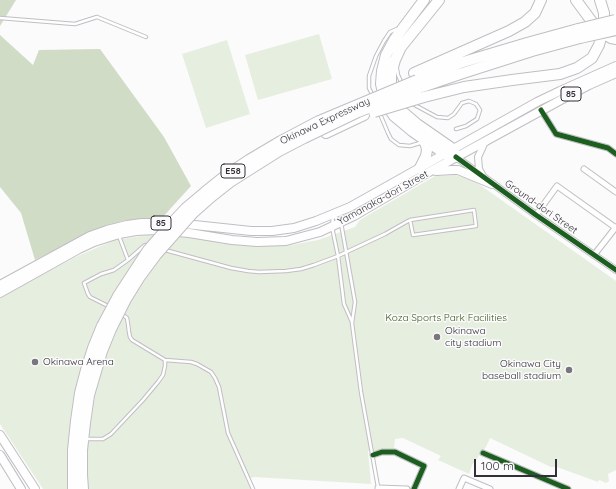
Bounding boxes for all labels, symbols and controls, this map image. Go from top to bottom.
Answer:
road number: 85 [561,87,581,101]
street label: Okinawa Expressway [278,95,372,147]
road number: E58 [221,164,245,178]
street label: Yamanaka-dori Street [336,168,430,228]
street label: Ground-dori Street [502,177,580,237]
road number: 85 [151,216,171,230]
park label: Koza Sports Park Facilities [385,312,507,324]
place label: Okinawa city stadium [445,325,501,348]
marker: Okinawa city stadium [432,332,442,342]
place label: Okinawa Arena [43,356,114,368]
marker: Okinawa Arena [30,357,40,367]
place label: Okinawa City baseball stadium [482,358,561,382]
marker: Okinawa City baseball stadium [564,365,574,375]
scale bar [476,451,559,477]
text: 100 m [481,458,514,473]

